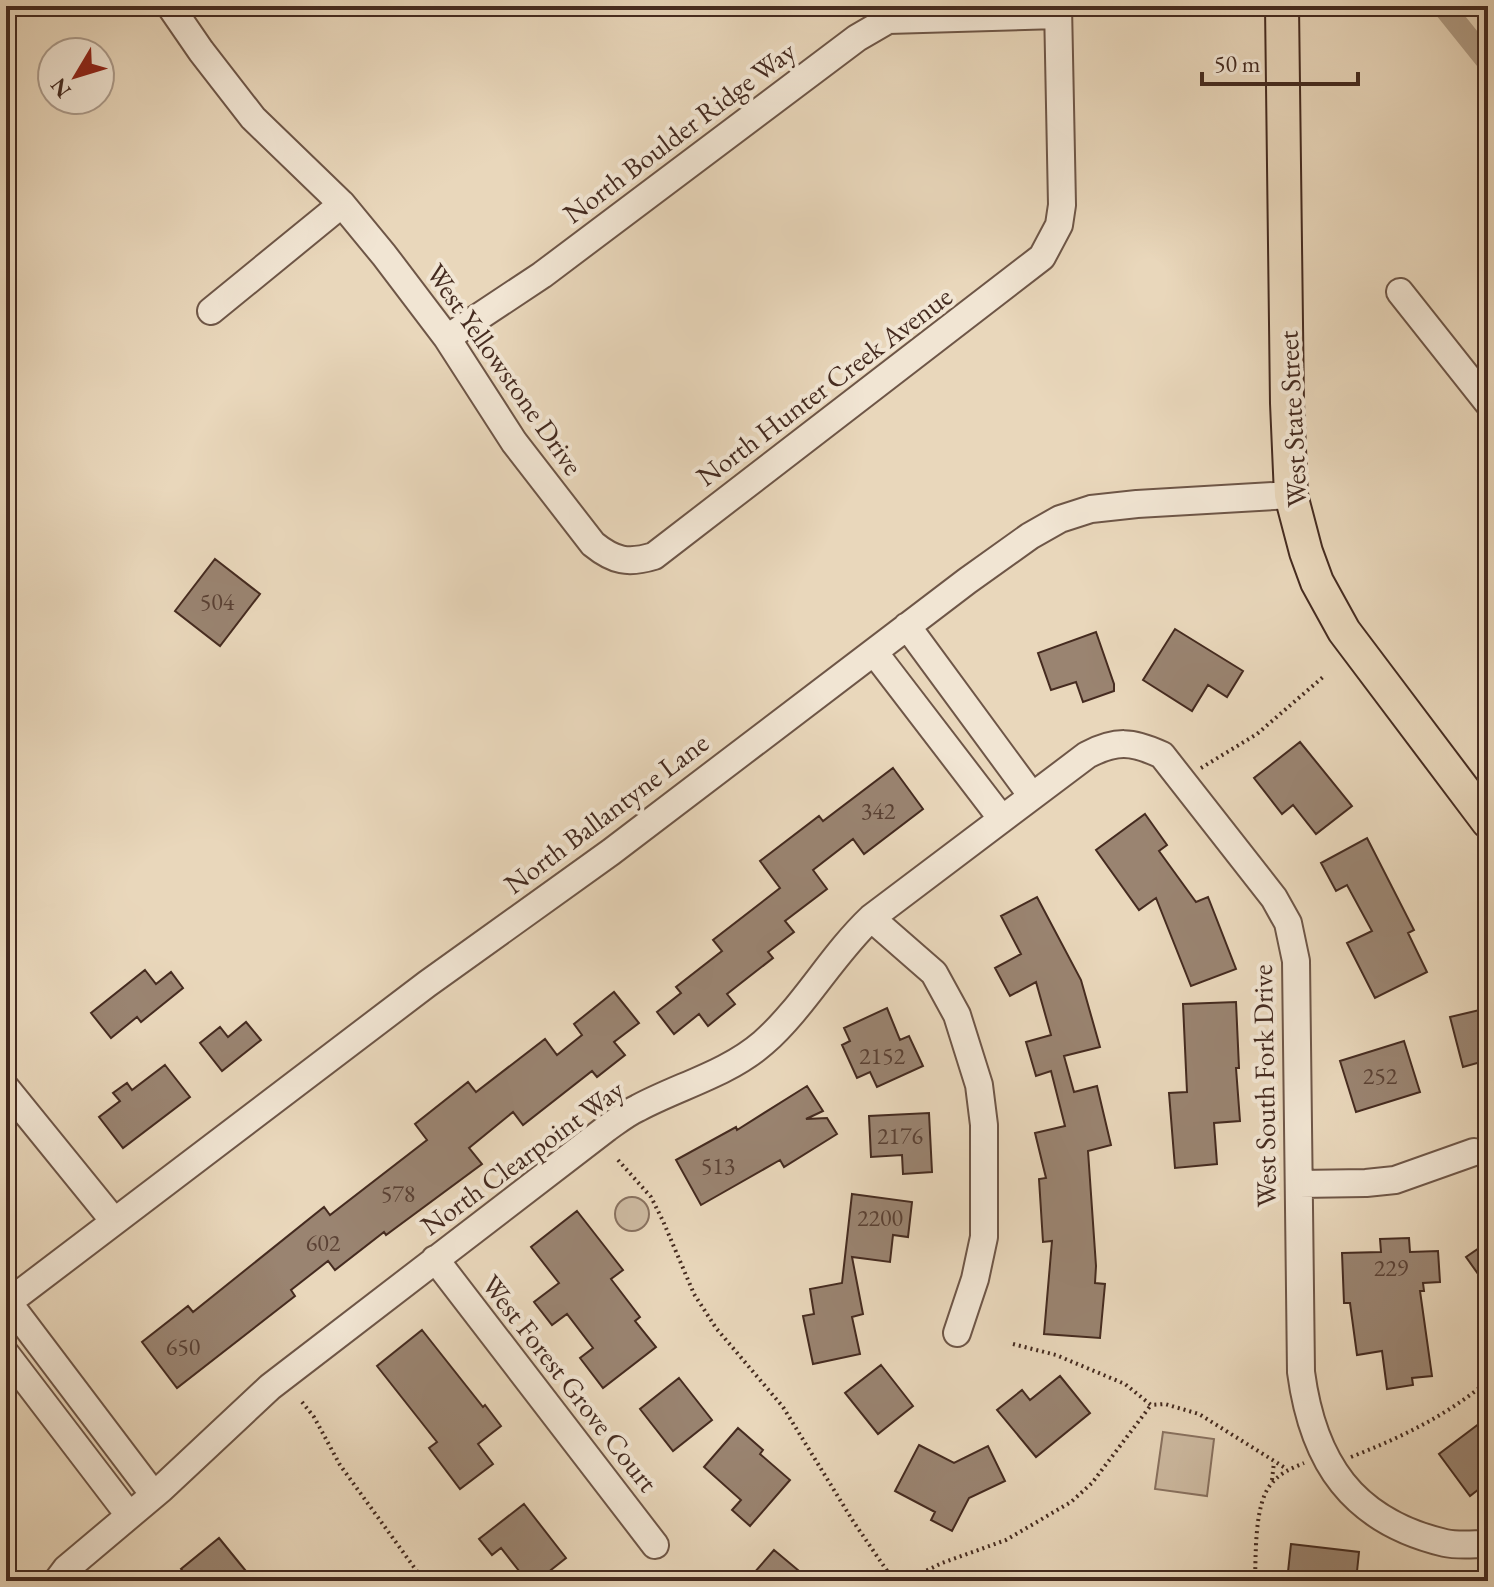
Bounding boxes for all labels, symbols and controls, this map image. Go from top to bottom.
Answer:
street label: North Boulder Ridge Way [556,32,803,231]
north arrow [36,36,116,116]
scale bar [1202,36,1358,86]
text: 50 m [1214,48,1261,79]
text: N [44,72,78,104]
street label: West Yellowstone Drive [418,256,592,482]
street label: North Hunter Creek Avenue [689,278,959,494]
street label: West State Street [1269,329,1315,508]
house number: 504 [200,586,235,617]
street label: North Ballantyne Lane [497,724,715,902]
house number: 342 [861,795,896,826]
street label: West South Fork Drive [1244,964,1284,1208]
house number: 2152 [859,1040,906,1071]
house number: 252 [1363,1060,1398,1091]
street label: North Clearpoint Way [413,1071,631,1243]
house number: 2176 [877,1120,923,1151]
house number: 513 [701,1150,735,1181]
house number: 578 [381,1178,415,1209]
house number: 2200 [857,1202,903,1233]
house number: 602 [306,1227,341,1258]
house number: 229 [1374,1252,1409,1283]
street label: West Forest Grove Court [474,1267,666,1499]
house number: 650 [166,1331,200,1362]

